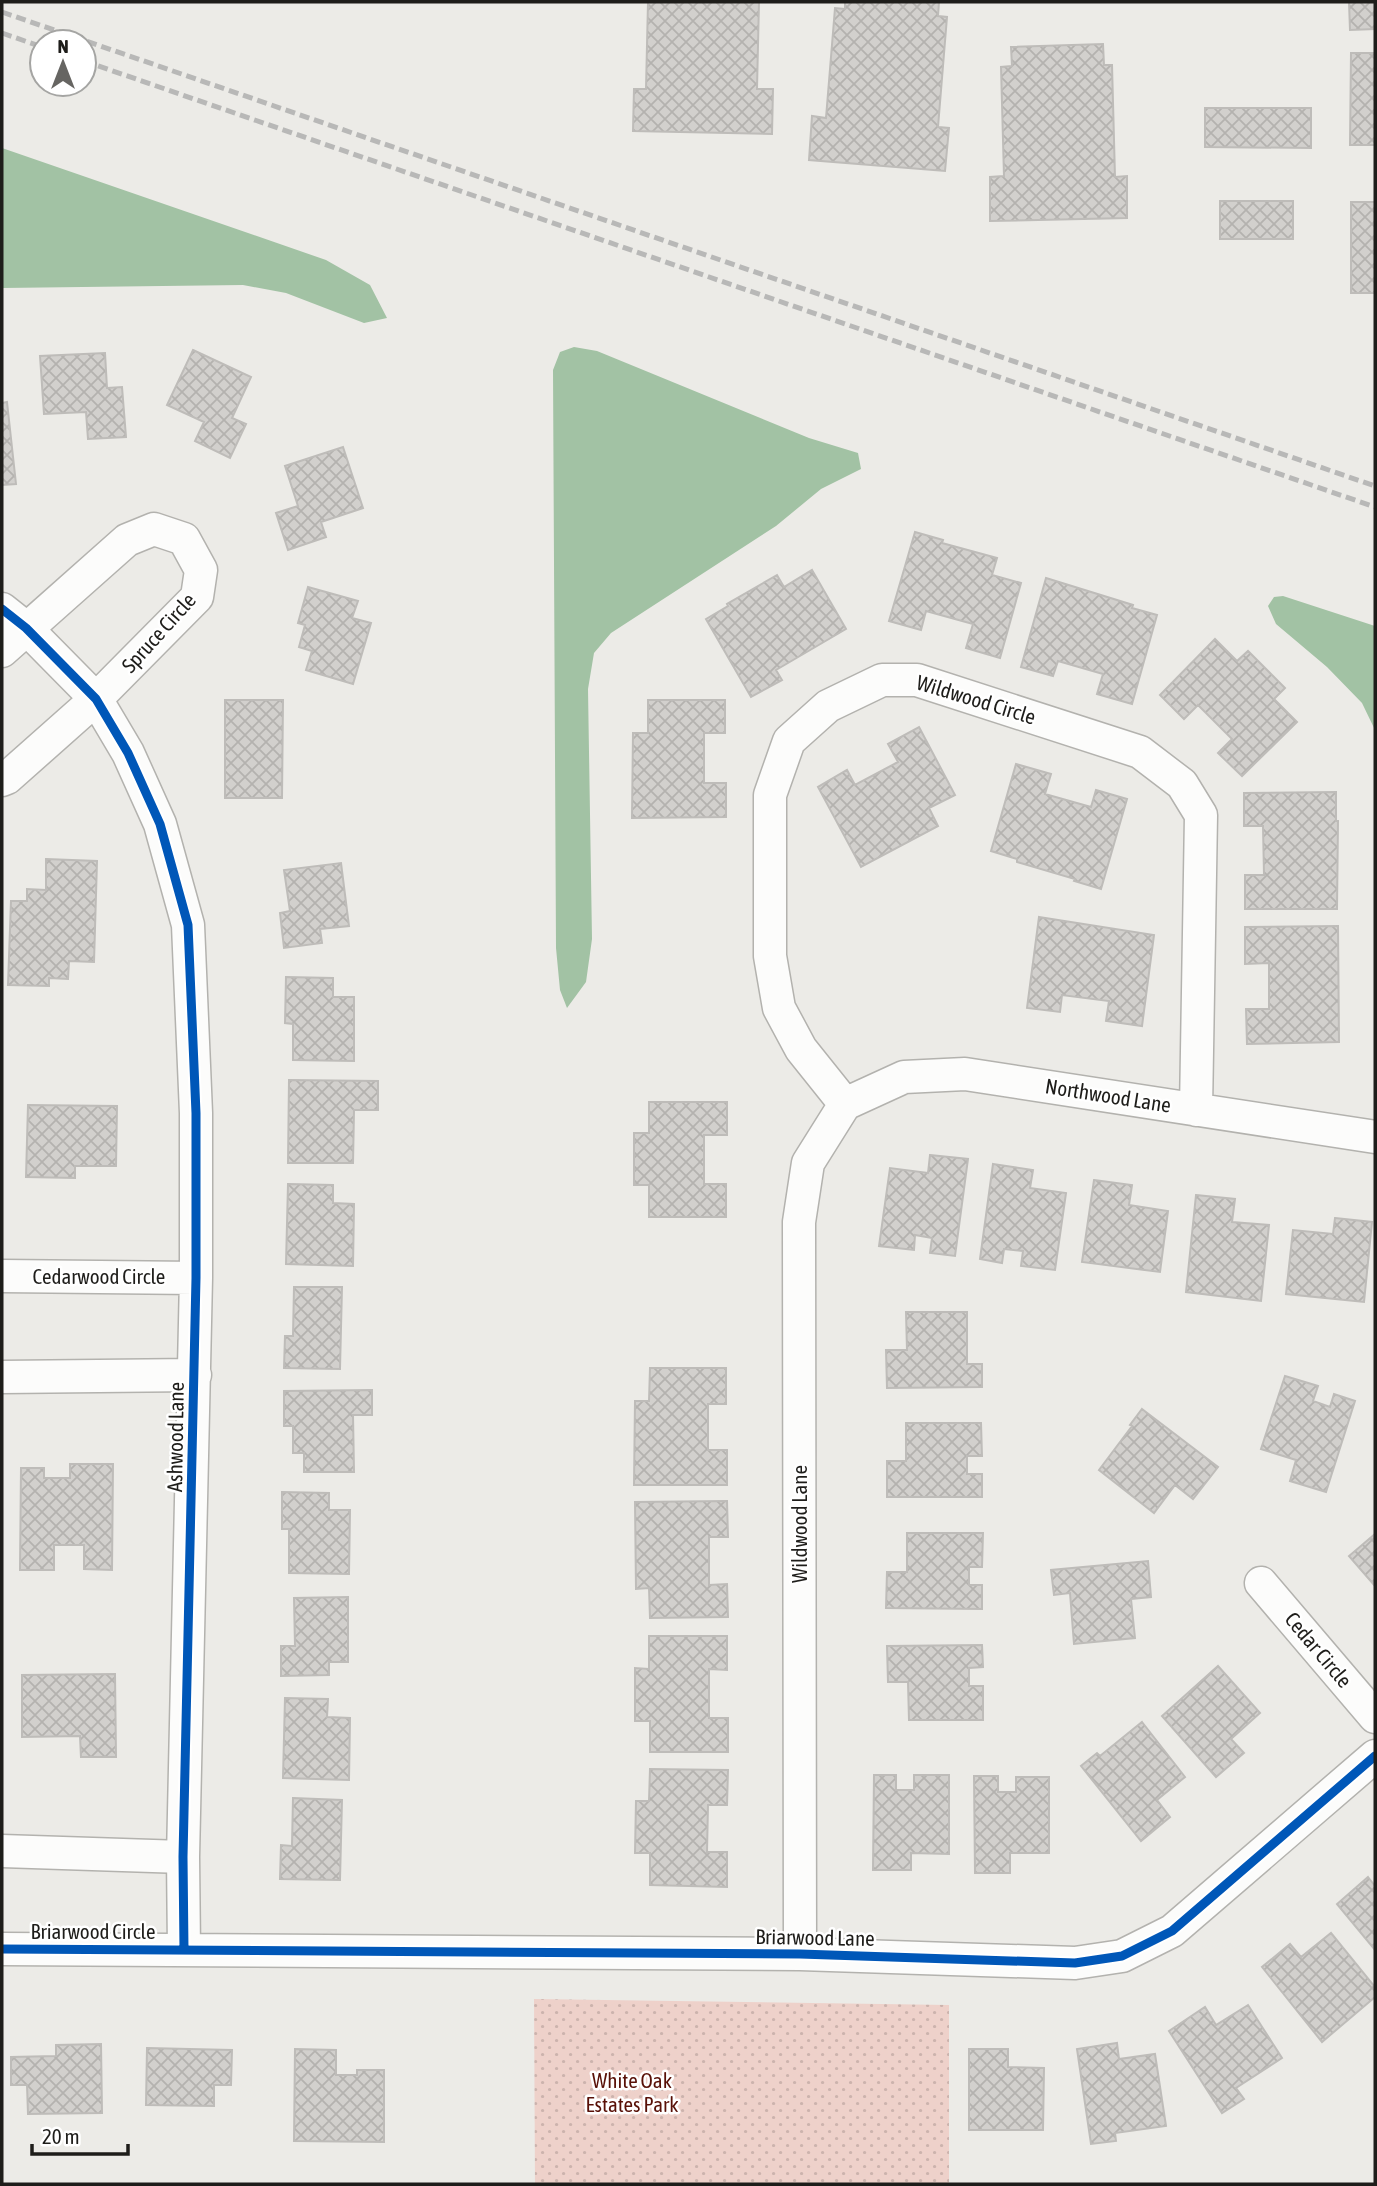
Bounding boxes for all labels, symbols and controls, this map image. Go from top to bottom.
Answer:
north arrow [28,28,98,98]
text: N [57,35,69,57]
street label: Spruce Circle [116,588,200,677]
street label: Wildwood Circle [914,670,1039,729]
street label: Northwood Lane [1044,1073,1173,1117]
street label: Cedarwood Circle [33,1264,165,1288]
street label: Ashwood Lane [162,1382,188,1492]
street label: Wildwood Lane [787,1465,811,1583]
street label: Cedar Circle [1280,1607,1357,1692]
street label: Briarwood Circle [31,1919,155,1943]
street label: Briarwood Lane [755,1924,875,1950]
park label: White Oak Estates Park [586,2068,678,2116]
scale bar [32,2112,128,2156]
text: 20 m [42,2124,80,2148]

